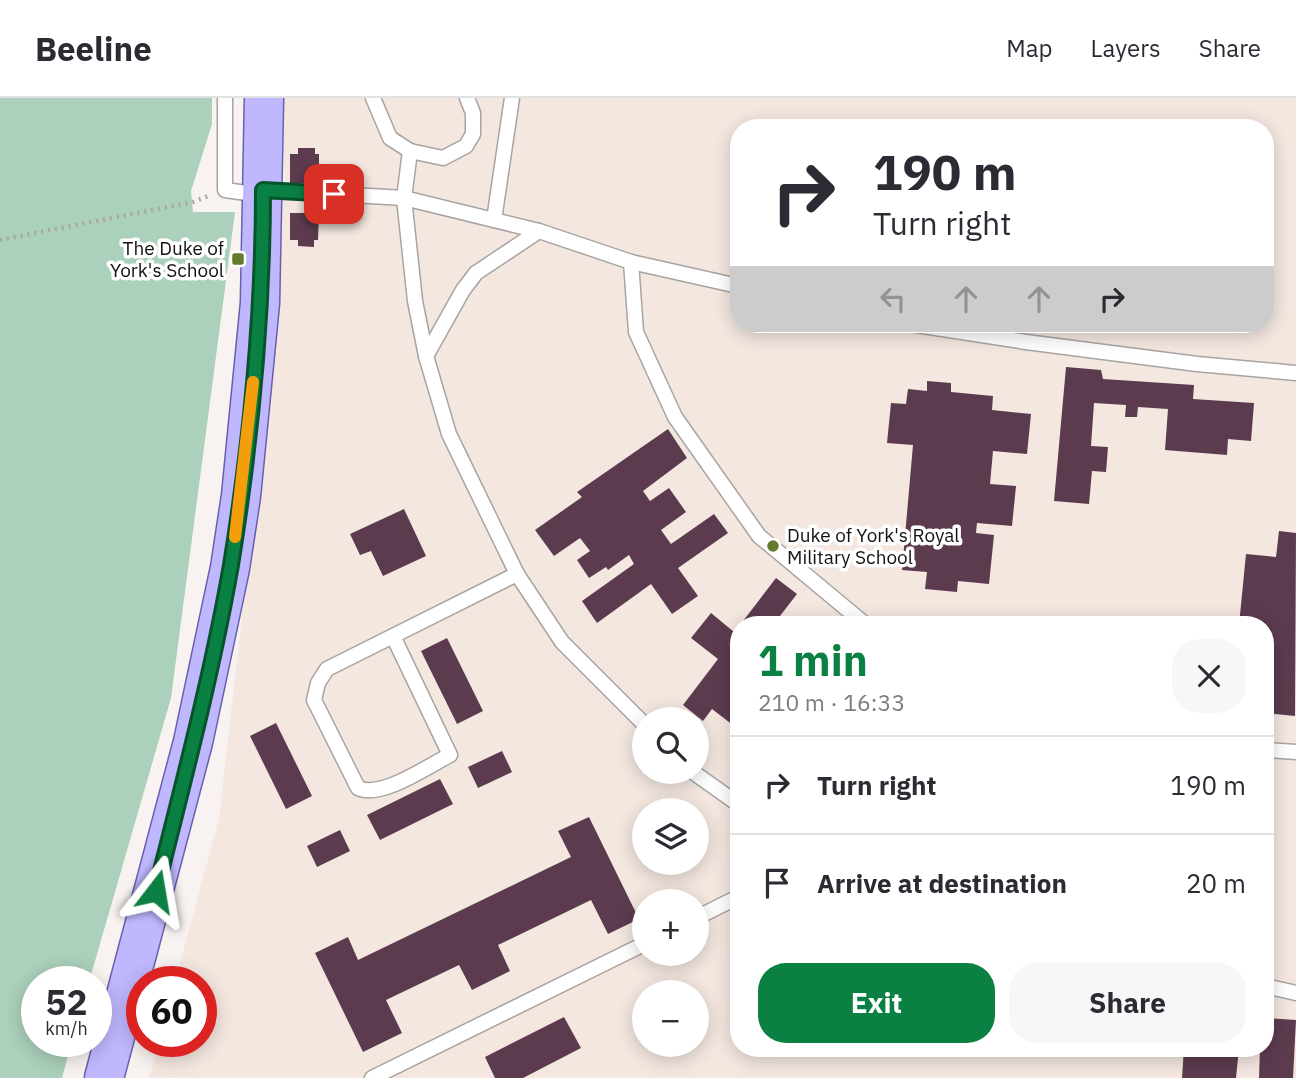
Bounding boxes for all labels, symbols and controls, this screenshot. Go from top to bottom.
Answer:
text: Beeline [35,27,152,70]
text: Map [1006,32,1053,64]
text: Layers [1091,32,1161,64]
text: Share [1199,32,1261,64]
text: 190 m [873,140,1017,203]
icon: right [758,147,849,238]
pin [304,164,364,224]
icon: arrive [315,175,353,213]
text: Turn right [873,202,1011,244]
place label: The Duke of York's School [110,236,224,282]
marker: The Duke of York's School [230,251,246,267]
icon: left [874,280,912,318]
icon: ahead [947,280,985,318]
icon: ahead [1020,280,1058,318]
icon: right [1093,280,1131,318]
place label: Duke of York's Royal Military School [787,523,960,569]
marker: Duke of York's Royal Military School [765,538,781,554]
text: 1 min [758,633,868,688]
button: close [1172,639,1246,713]
text: 210 m · 16:33 [758,687,905,717]
map controls [632,707,709,1057]
button: search [632,707,709,784]
icon: right [758,766,796,804]
text: Turn right [817,768,936,802]
text: 190 m [1170,768,1246,802]
button: layers [632,798,709,875]
position arrow [119,854,193,928]
icon: arrive [758,864,796,902]
text: Arrive at destination [817,866,1067,900]
text: 20 m [1186,866,1246,900]
button: + [632,889,709,966]
button: Exit [758,963,995,1043]
button: Share [1009,963,1246,1043]
speed limit sign: 60 [126,966,217,1057]
text: 52 [45,979,88,1025]
button: − [632,980,709,1057]
text: km/h [45,1017,88,1040]

